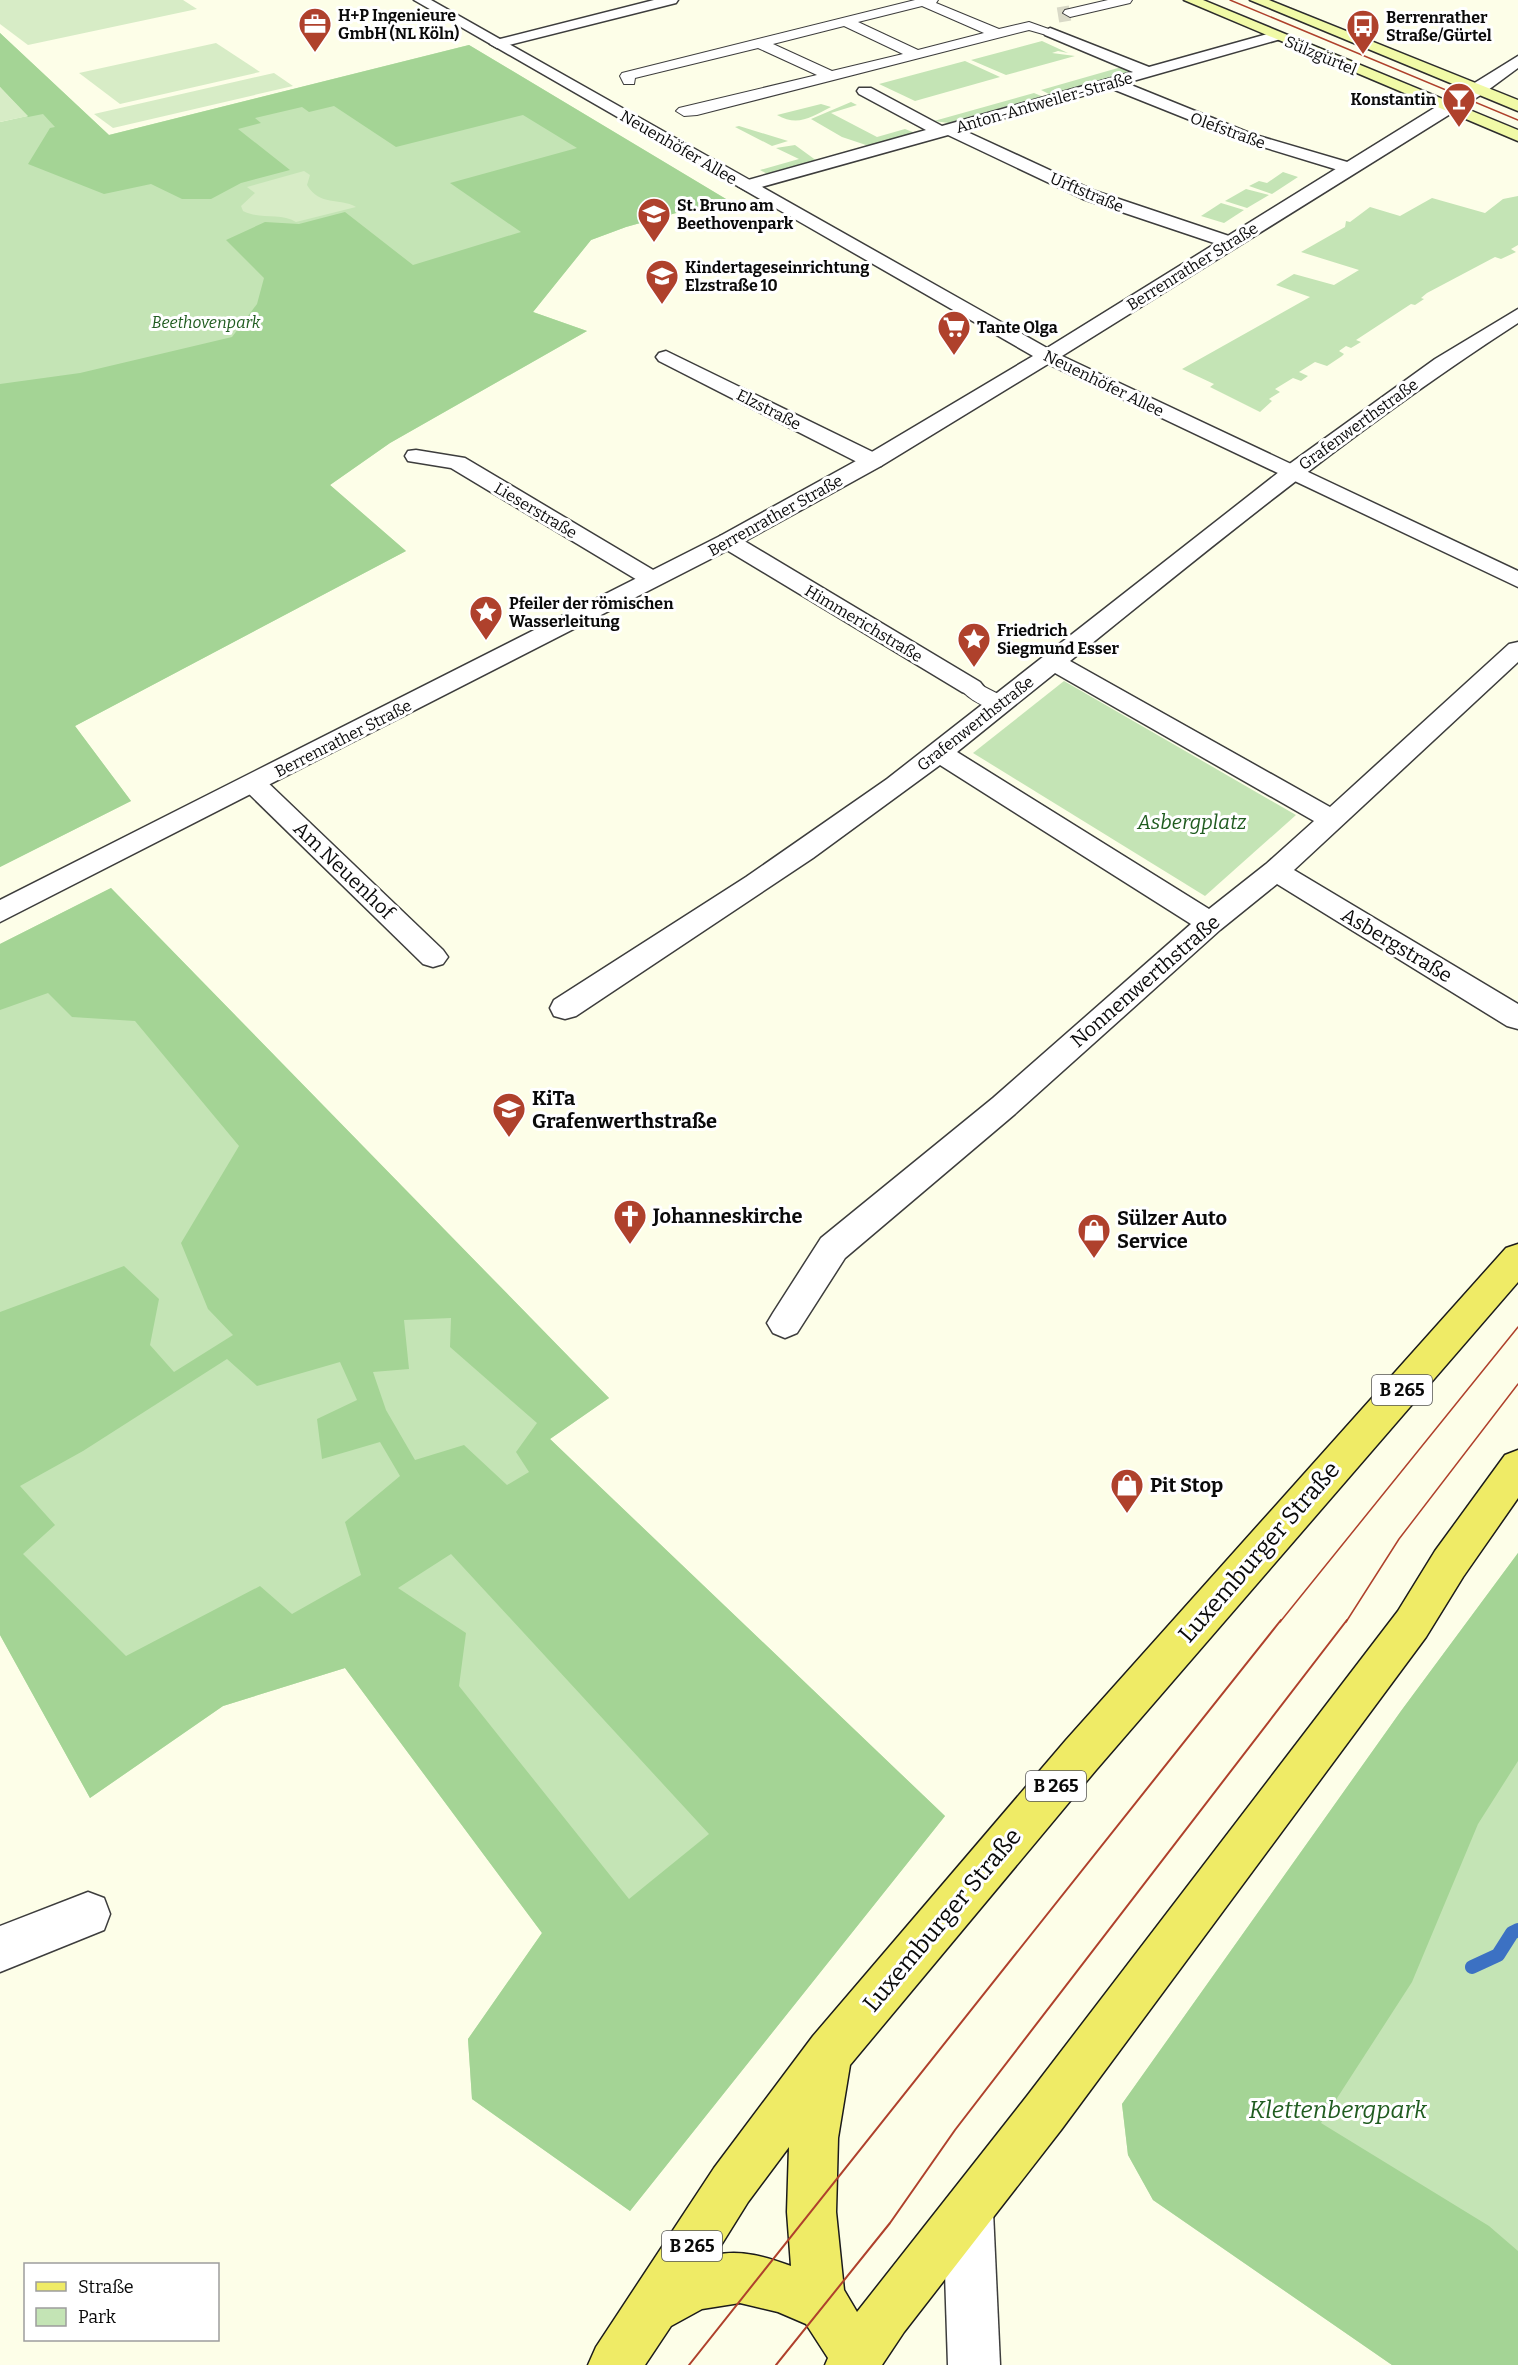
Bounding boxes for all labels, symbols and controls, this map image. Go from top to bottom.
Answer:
office icon: H+P Ingenieure GmbH (NL Köln) [297,6,333,53]
place label: H+P Ingenieure GmbH (NL Köln) [338,6,459,43]
bus stop icon: Berrenrather Straße/Gürtel [1345,8,1381,55]
place label: Berrenrather Straße/Gürtel [1386,8,1492,45]
street label: Sülzgürtel [1282,32,1360,79]
street label: Anton-Antweiler-Straße [954,68,1135,137]
bar icon: Konstantin [1441,81,1477,128]
place label: Konstantin [1350,90,1437,109]
street label: Neuenhöfer Allee [617,106,740,189]
street label: Olefstraße [1188,108,1268,153]
street label: Urftstraße [1047,168,1126,216]
school or university icon: St. Bruno am Beethovenpark [636,196,672,243]
place label: St. Bruno am Beethovenpark [677,196,794,233]
street label: Berrenrather Straße [1123,218,1261,314]
school or university icon: Kindertageseinrichtung Elzstraße 10 [644,258,680,305]
place label: Kindertageseinrichtung Elzstraße 10 [685,258,869,295]
supermarket icon: Tante Olga [936,309,972,356]
park label: Beethovenpark [152,313,261,332]
place label: Tante Olga [977,318,1058,337]
street label: Neuenhöfer Allee [1041,346,1167,421]
street label: Grafenwerthstraße [1295,375,1422,474]
street label: Elzstraße [733,385,804,434]
street label: Berrenrather Straße [705,471,846,560]
street label: Lieserstraße [491,478,581,543]
street label: Himmerichstraße [801,581,926,666]
place icon: Pfeiler der römischen Wasserleitung [468,594,504,641]
place label: Pfeiler der römischen Wasserleitung [509,594,674,631]
place icon: Friedrich Siegmund Esser [956,621,992,668]
place label: Friedrich Siegmund Esser [997,621,1119,658]
street label: Grafenwerthstraße [913,672,1037,775]
street label: Berrenrather Straße [272,696,415,781]
park label: Asbergplatz [1137,810,1247,834]
street label: Am Neuenhof [289,816,401,925]
street label: Asbergstraße [1337,903,1457,987]
street label: Nonnenwerthstraße [1065,910,1225,1052]
place label: KiTa Grafenwerthstraße [532,1086,717,1133]
school or university icon: KiTa Grafenwerthstraße [491,1091,527,1138]
church icon: Johanneskirche [612,1198,648,1245]
place label: Johanneskirche [652,1204,803,1228]
place label: Sülzer Auto Service [1117,1206,1227,1253]
shop icon: Sülzer Auto Service [1076,1212,1112,1259]
road number: B 265 [1372,1375,1432,1405]
street label: Luxemburger Straße [1173,1456,1345,1648]
shop icon: Pit Stop [1109,1467,1145,1514]
place label: Pit Stop [1150,1473,1223,1497]
road number: B 265 [1026,1771,1086,1801]
street label: Luxemburger Straße [857,1823,1027,2017]
park label: Klettenbergpark [1249,2096,1428,2124]
road number: B 265 [662,2231,722,2261]
legend [24,2263,219,2341]
text: Straße [78,2276,134,2298]
text: Park [78,2306,117,2328]

